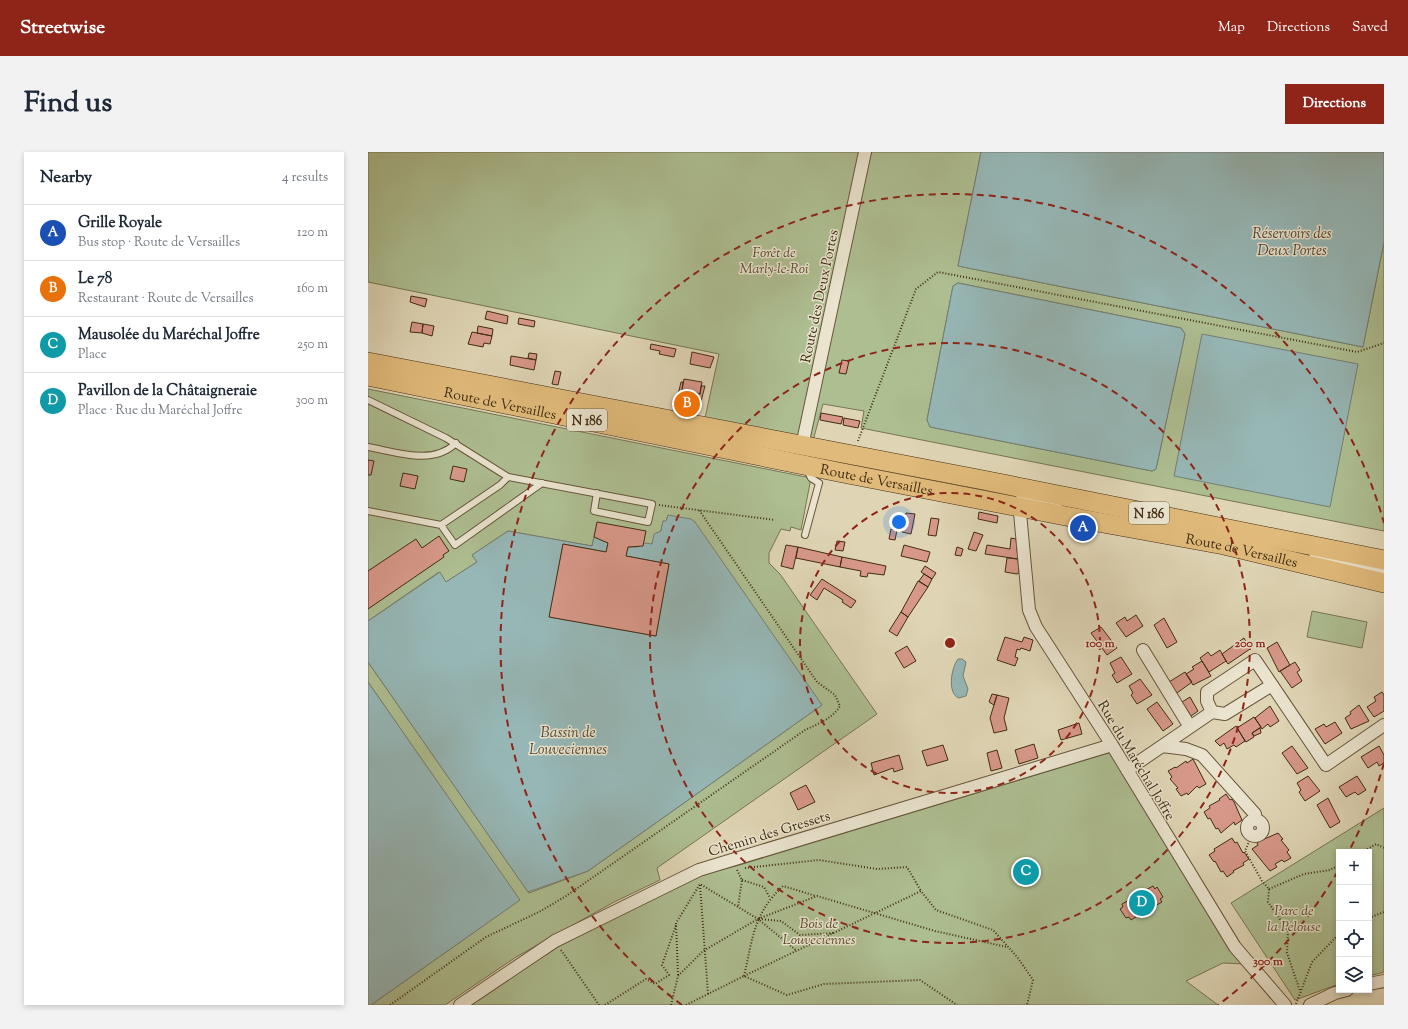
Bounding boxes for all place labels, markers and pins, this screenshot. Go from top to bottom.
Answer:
pin: B [674,389,700,419]
pin: A [1070,513,1096,543]
centre of rings [943,636,957,650]
pin: C [1013,857,1039,887]
pin: D [1129,888,1155,918]

